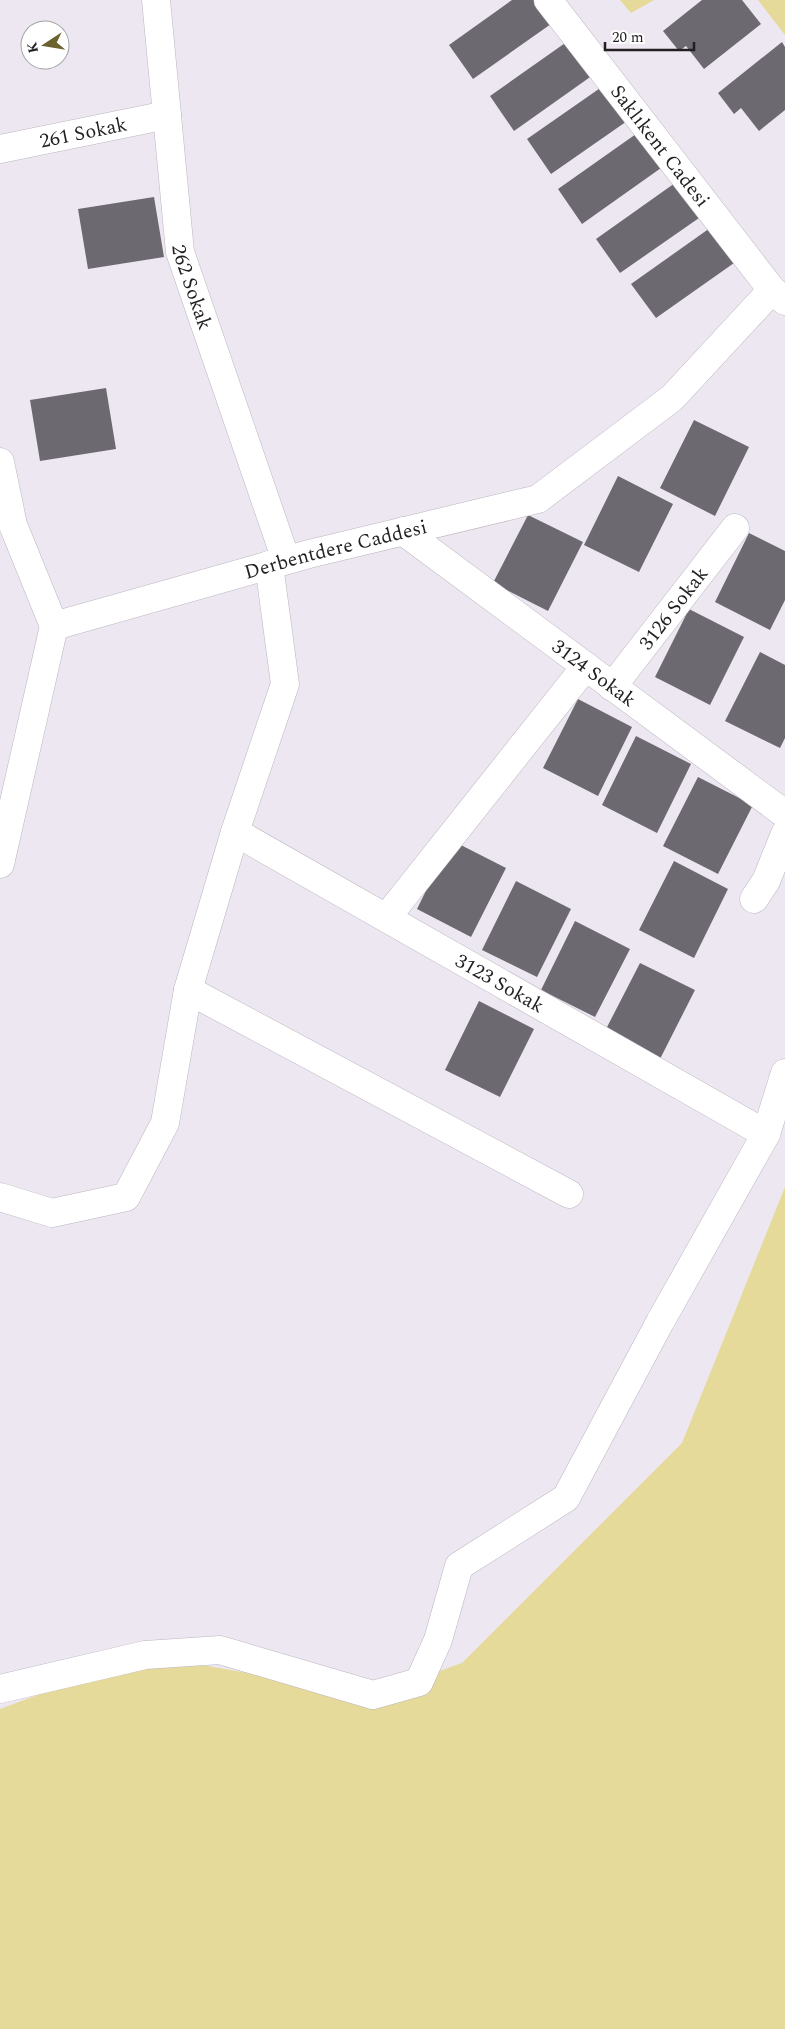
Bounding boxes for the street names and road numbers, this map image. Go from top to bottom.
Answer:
street label: Saklıkent Cadesi [603,78,717,214]
street label: 261 Sokak [37,109,130,157]
street label: 262 Sokak [163,243,220,334]
street label: Derbentdere Caddesi [241,512,430,588]
street label: 3126 Sokak [632,560,716,657]
street label: 3124 Sokak [545,632,642,715]
street label: 3123 Sokak [449,946,550,1021]

